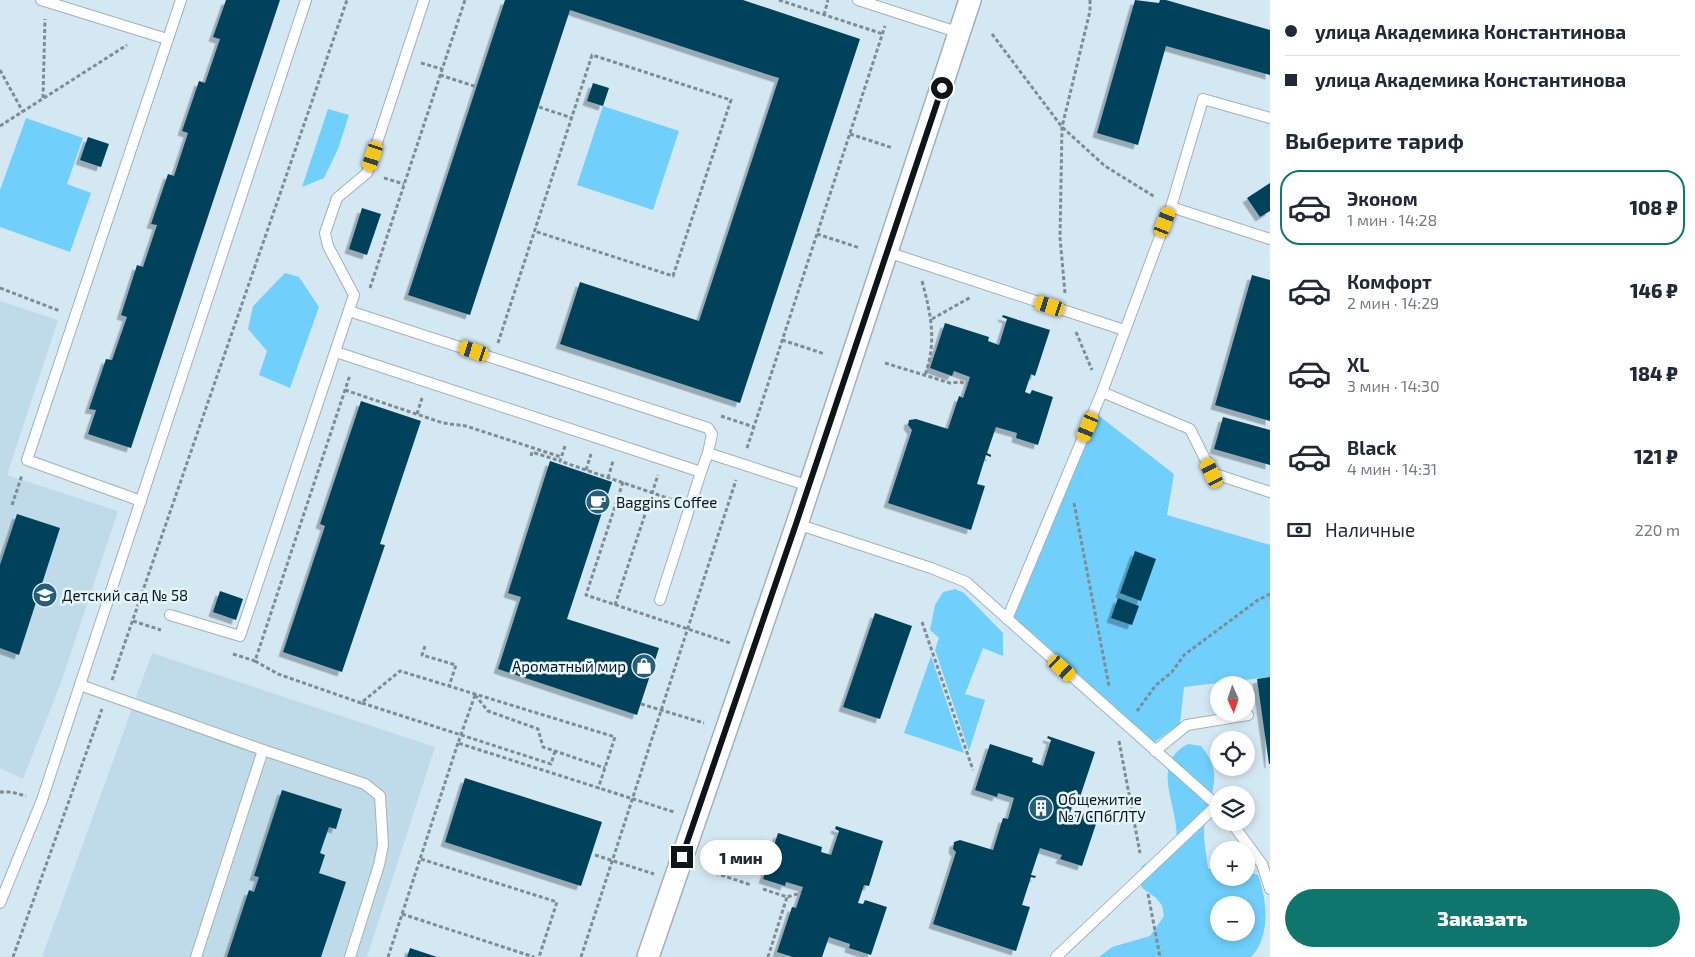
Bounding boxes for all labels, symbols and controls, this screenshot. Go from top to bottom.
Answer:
text: улица Академика Константинова [1315,20,1626,43]
text: улица Академика Константинова [1315,68,1626,91]
route start [931,77,953,99]
text: Выберите тариф [1285,127,1464,153]
car [361,139,384,173]
icon: car [1287,185,1332,230]
text: Эконом [1347,187,1418,210]
text: 108 ₽ [1629,196,1678,219]
car [1152,205,1177,239]
text: 1 мин · 14:28 [1347,210,1437,229]
icon: car [1287,268,1332,313]
text: Комфорт [1347,270,1432,293]
text: 146 ₽ [1630,279,1678,302]
text: 2 мин · 14:29 [1347,293,1439,312]
car [1033,294,1066,318]
car [457,339,490,363]
icon: car [1287,351,1332,396]
text: XL [1347,353,1369,376]
text: 184 ₽ [1629,362,1678,385]
text: 3 мин · 14:30 [1347,376,1440,395]
car [1075,410,1100,444]
icon: car [1287,434,1332,479]
text: Black [1347,436,1397,459]
text: 121 ₽ [1634,445,1678,468]
car [1198,456,1225,490]
text: 4 мин · 14:31 [1347,459,1437,478]
cafe icon: Baggins Coffee [585,489,611,515]
place label: Baggins Coffee [616,493,717,511]
icon: cash [1285,516,1313,544]
text: Наличные [1325,518,1415,541]
text: 220 m [1635,520,1680,539]
school or university icon: Детский сад № 58 [32,582,58,608]
place label: Детский сад № 58 [62,586,188,604]
car [1045,652,1078,684]
shop icon: Ароматный мир [631,653,657,679]
place label: Ароматный мир [512,657,626,675]
north arrow [1210,676,1255,721]
map controls [1210,676,1255,941]
button: locate [1210,731,1255,776]
button: layers [1210,786,1255,831]
place label: Общежитие №7 СПбГЛТУ [1058,790,1146,825]
building icon: Общежитие №7 СПбГЛТУ [1028,795,1054,821]
callout: 1 мин [700,840,782,874]
button: + [1210,841,1255,886]
route end [671,846,693,868]
text: 1 мин [719,848,763,867]
button: Заказать [1285,889,1680,947]
button: − [1210,896,1255,941]

